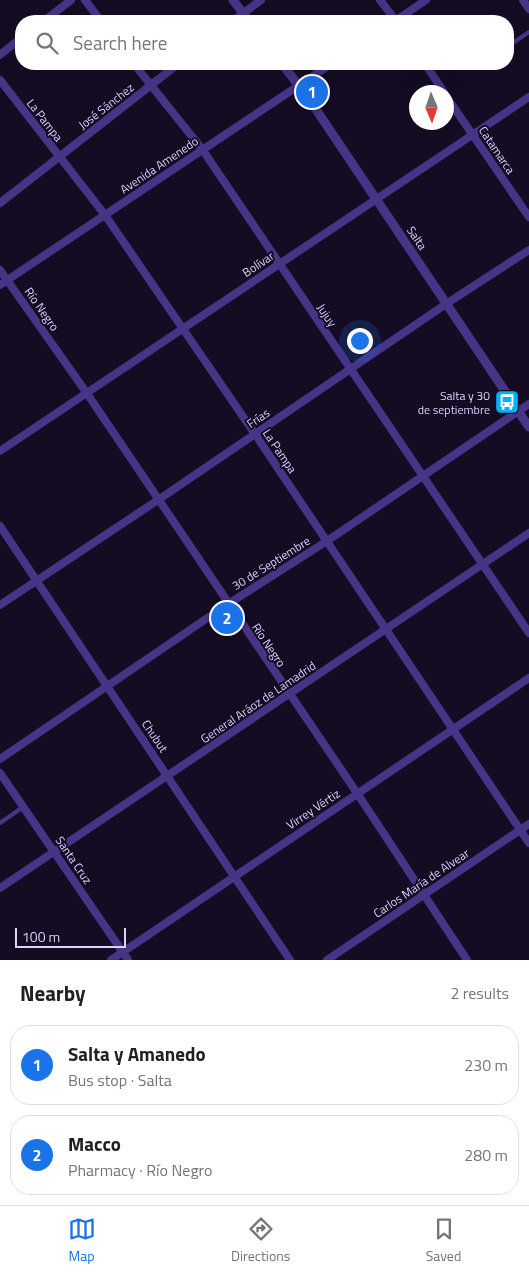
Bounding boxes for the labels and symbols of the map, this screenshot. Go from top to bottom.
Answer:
pin: 1 [296,73,328,111]
street label: José Sánchez [74,78,138,134]
north arrow [409,85,454,130]
street label: La Pampa [22,95,68,145]
street label: Catamarca [474,122,520,178]
street label: Avenida Amenedo [116,132,202,198]
street label: Salta [402,222,432,254]
street label: Bolívar [238,246,278,282]
street label: Río Negro [20,283,64,335]
street label: Jujuy [312,299,342,331]
your location [347,328,373,354]
place label: Salta y 30 de septiembre [418,386,490,419]
bus stop icon: Salta y 30 de septiembre [494,389,520,415]
street label: Frías [243,403,274,433]
street label: La Pampa [258,425,302,477]
street label: 30 de Septiembre [228,531,314,595]
pin: 2 [211,599,243,637]
street label: Río Negro [247,619,291,671]
street label: General Aráoz de Lamadrid [196,656,320,748]
street label: Chubut [137,716,173,757]
street label: Virrey Vértiz [282,784,344,834]
street label: Santa Cruz [51,832,97,888]
street label: Carlos María de Alvear [369,844,473,922]
scale bar [15,925,126,948]

